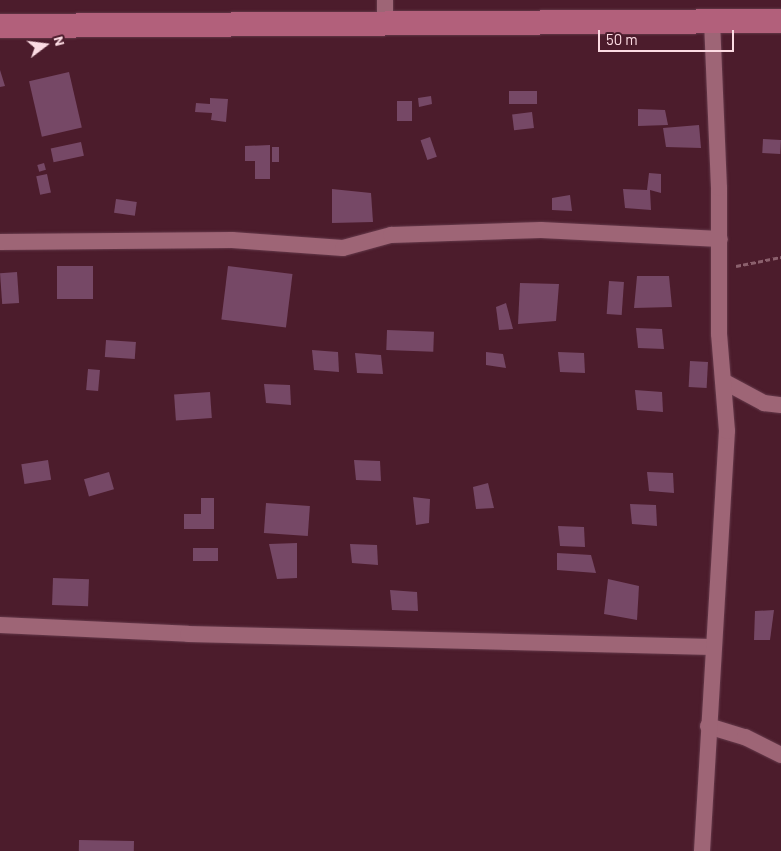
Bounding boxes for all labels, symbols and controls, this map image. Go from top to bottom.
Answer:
north arrow [20,20,70,70]
scale bar [601,20,737,52]
text: 50 m [606,30,638,48]
text: N [51,34,69,48]

